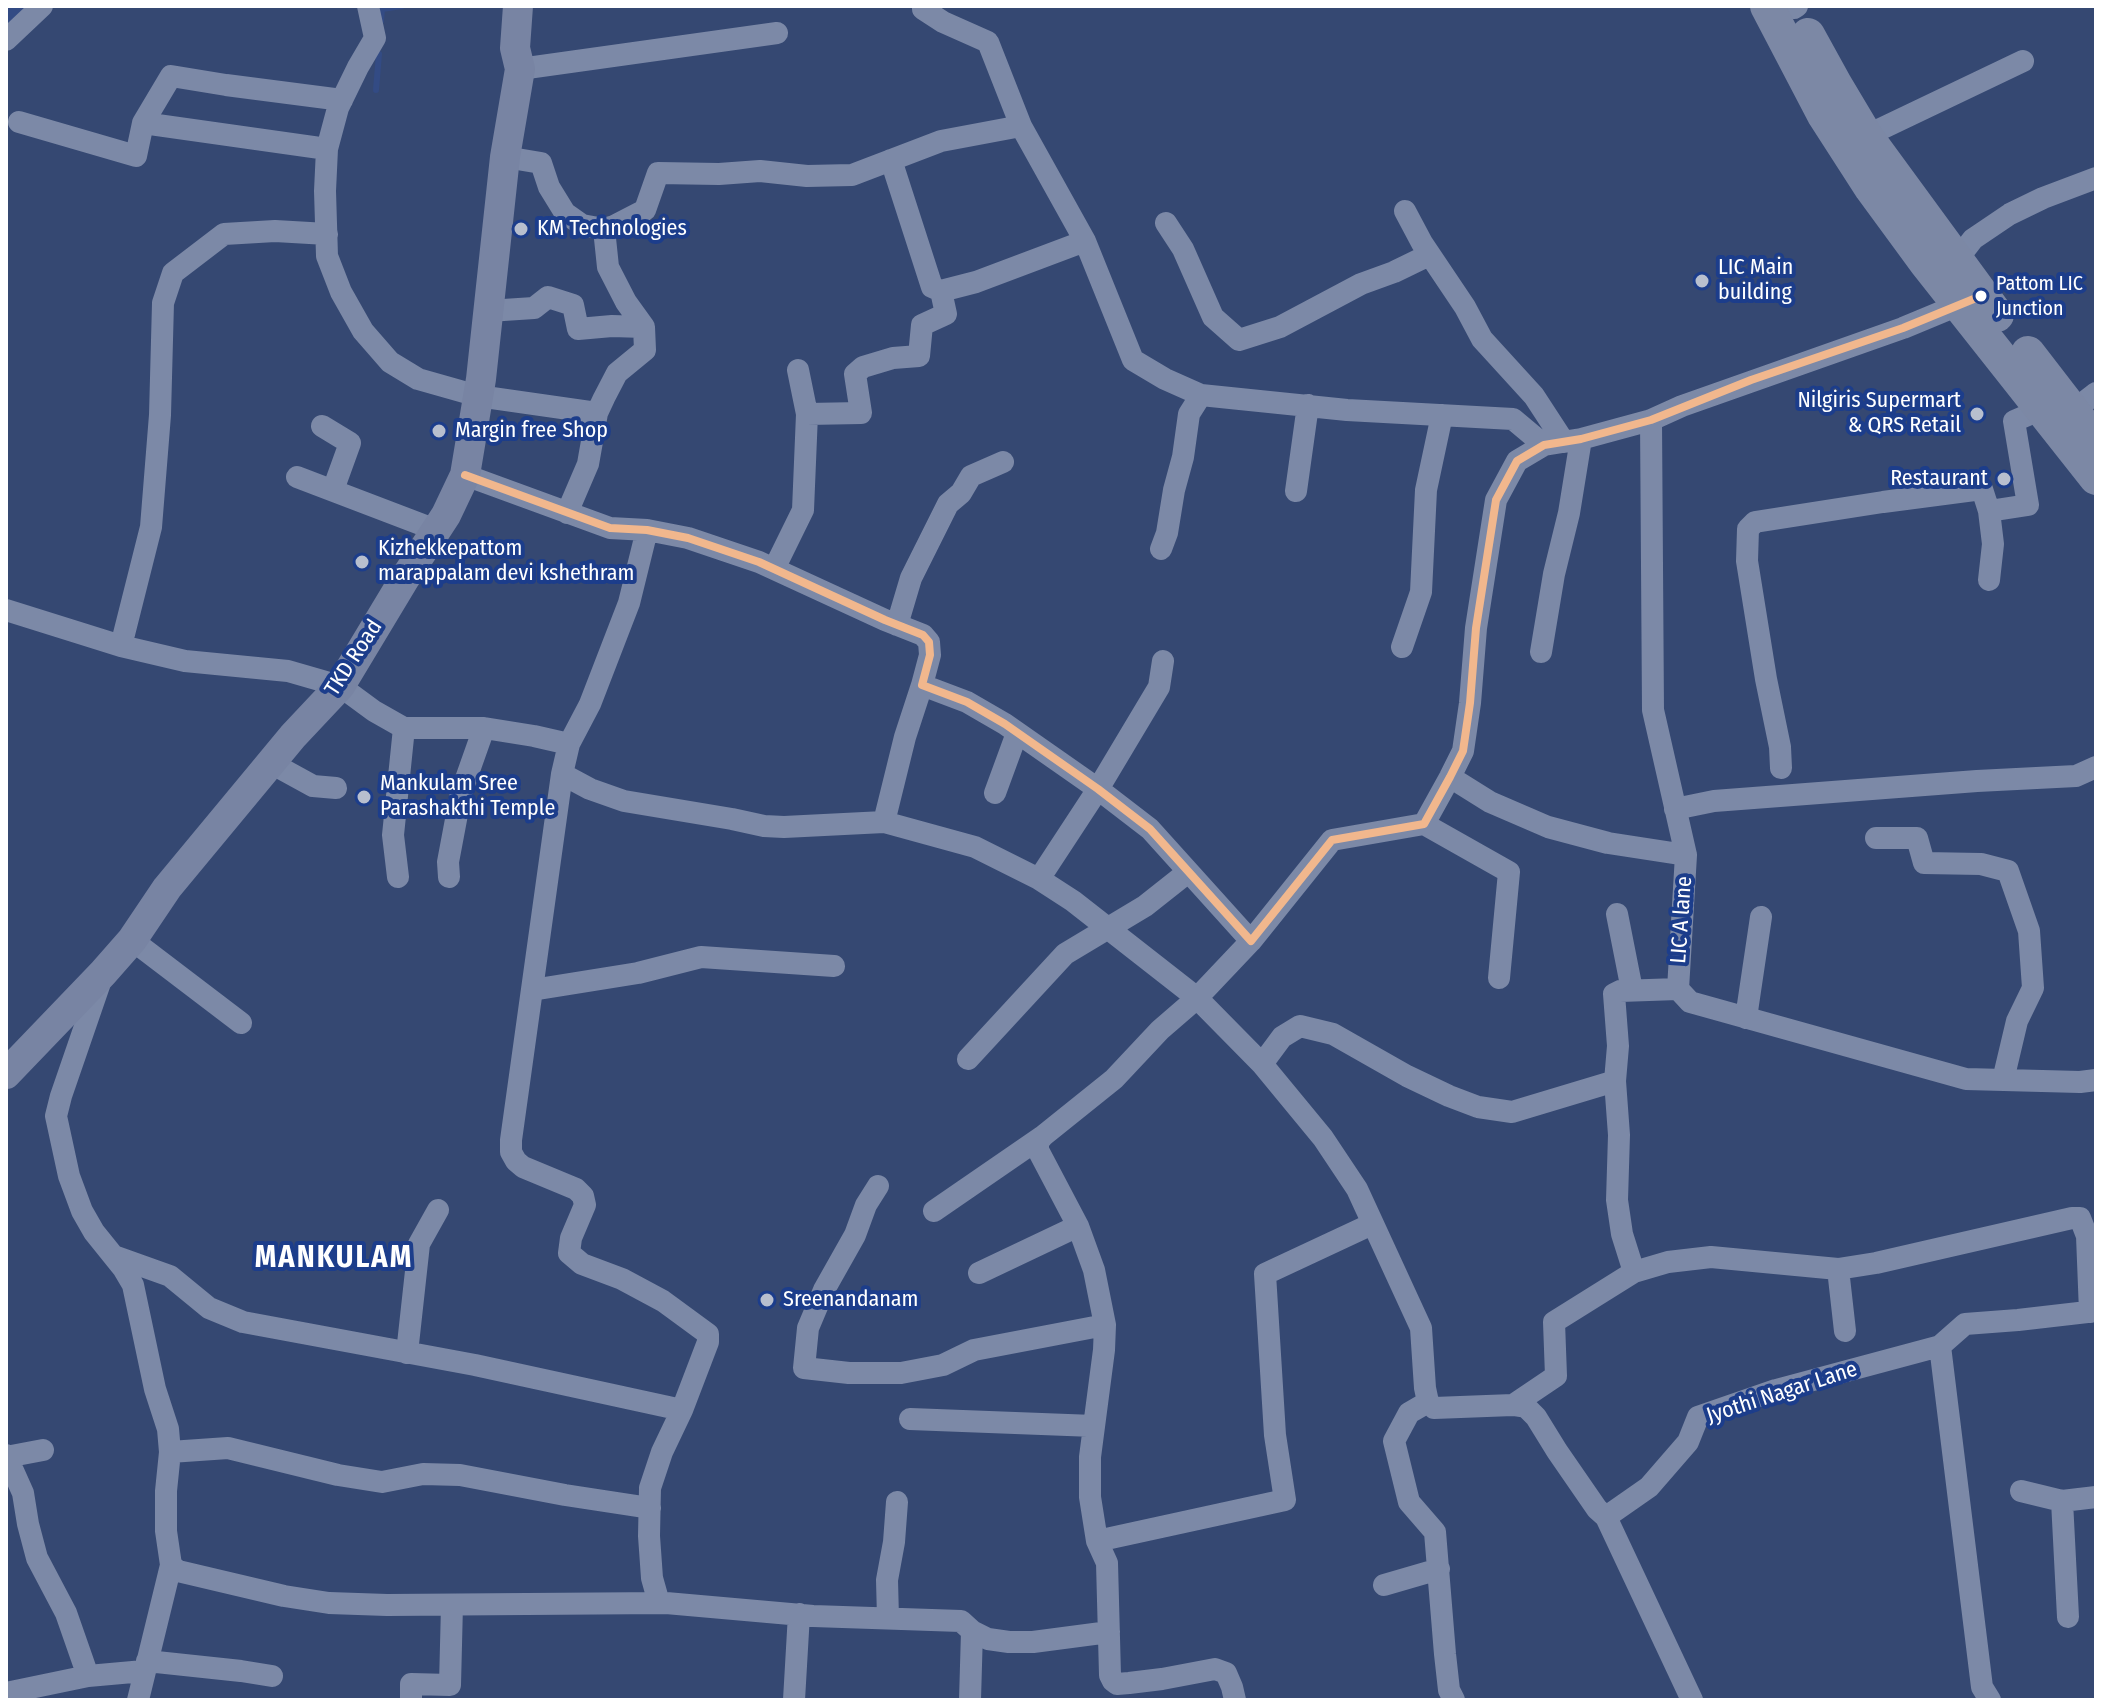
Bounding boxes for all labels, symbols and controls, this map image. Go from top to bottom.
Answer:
place label: KM Technologies [537,216,687,242]
marker: KM Technologies [512,220,530,238]
place label: LIC Main building [1718,255,1793,306]
marker: LIC Main building [1693,272,1711,290]
place label: Pattom LIC Junction [1996,272,2083,319]
marker: Pattom LIC Junction [1973,288,1989,304]
place label: Nilgiris Supermart & QRS Retail [1797,388,1961,440]
marker: Nilgiris Supermart & QRS Retail [1968,405,1986,423]
place label: Margin free Shop [455,418,608,444]
marker: Margin free Shop [430,422,448,440]
place label: Restaurant [1890,466,1988,492]
marker: Restaurant [1995,470,2013,488]
place label: Kizhekkepattom marappalam devi kshethram [378,536,634,588]
marker: Kizhekkepattom marappalam devi kshethram [353,553,371,571]
street label: TKD Road [320,615,388,701]
place label: Mankulam Sree Parashakthi Temple [380,771,555,822]
marker: Mankulam Sree Parashakthi Temple [355,788,373,806]
street label: LIC A lane [1666,875,1698,965]
district label: MANKULAM [255,1241,413,1277]
place label: Sreenandanam [783,1287,919,1313]
marker: Sreenandanam [758,1291,776,1309]
street label: Jyothi Nagar Lane [1703,1356,1861,1430]

